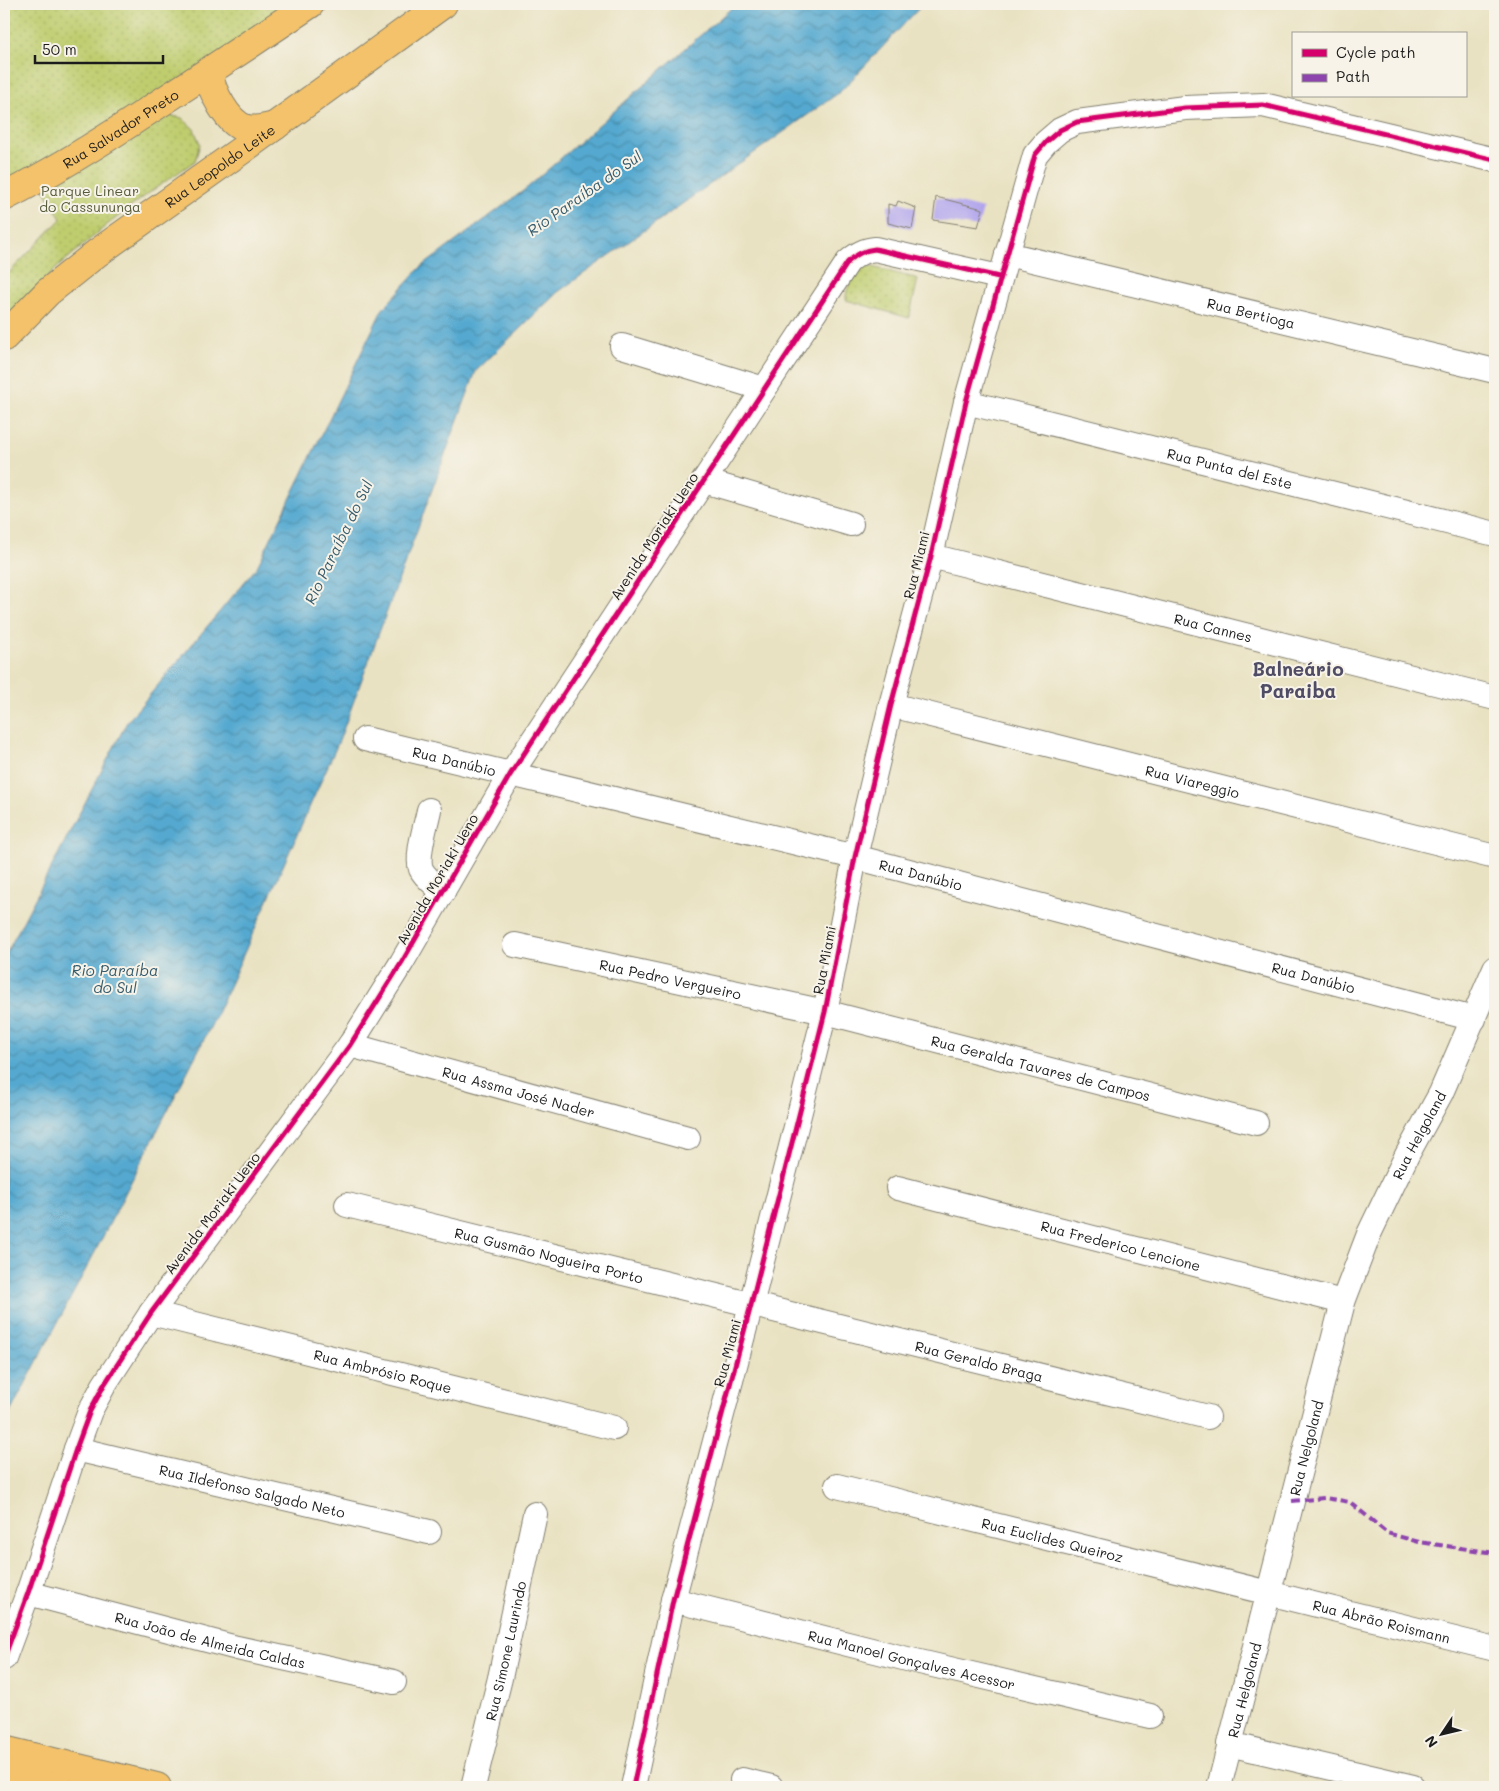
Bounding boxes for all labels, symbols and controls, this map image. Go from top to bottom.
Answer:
scale bar [35,32,162,64]
legend [1292,32,1466,98]
text: 50 m [42,39,77,59]
text: Cycle path [1336,42,1415,62]
text: Path [1336,66,1370,86]
street label: Rua Salvador Preto [59,84,182,172]
street label: Rua Leopoldo Leite [160,120,279,212]
water label: Rio Paraíba do Sul [523,146,645,240]
park label: Parque Linear do Cassununga [39,181,141,216]
street label: Rua Bertioga [1205,293,1297,332]
street label: Rua Punta del Este [1165,443,1295,493]
street label: Avenida Moriaki Ueno [606,469,702,603]
water label: Rio Paraíba do Sul [299,477,377,607]
street label: Rua Miami [898,529,934,601]
street label: Rua Cannes [1172,608,1254,646]
district label: Balneário Paraiba [1252,656,1344,703]
street label: Rua Danúbio [411,741,498,780]
street label: Rua Viareggio [1143,760,1242,802]
street label: Avenida Moriaki Ueno [392,810,482,948]
street label: Rua Danúbio [877,854,964,894]
street label: Rua Miami [808,924,840,996]
street label: Rua Pedro Vergueiro [598,954,743,1003]
street label: Rua Danúbio [1270,957,1357,997]
water label: Rio Paraíba do Sul [72,960,158,997]
street label: Rua Geralda Tavares de Campos [929,1030,1152,1105]
street label: Rua Assma José Nader [440,1061,597,1121]
street label: Rua Helgoland [1387,1088,1450,1182]
street label: Avenida Moriaki Ueno [160,1148,264,1278]
street label: Rua Frederico Lencione [1039,1215,1203,1275]
street label: Rua Gusmão Nogueira Porto [453,1222,645,1287]
street label: Rua Miami [709,1317,745,1389]
street label: Rua Geraldo Braga [913,1336,1045,1386]
street label: Rua Ambrósio Roque [312,1344,454,1397]
street label: Rua Nelgoland [1284,1398,1327,1498]
street label: Rua Ildefonso Salgado Neto [157,1459,347,1521]
street label: Rua Euclides Queiroz [980,1513,1125,1566]
street label: Rua Simone Laurindo [480,1579,530,1723]
street label: Rua Abrão Roismann [1311,1595,1452,1647]
street label: Rua João de Almeida Caldas [113,1607,307,1672]
street label: Rua Manoel Gonçalves Acessor [806,1625,1017,1694]
street label: Rua Helgoland [1223,1640,1265,1740]
north arrow [1416,1708,1466,1758]
text: N [1420,1732,1442,1752]

